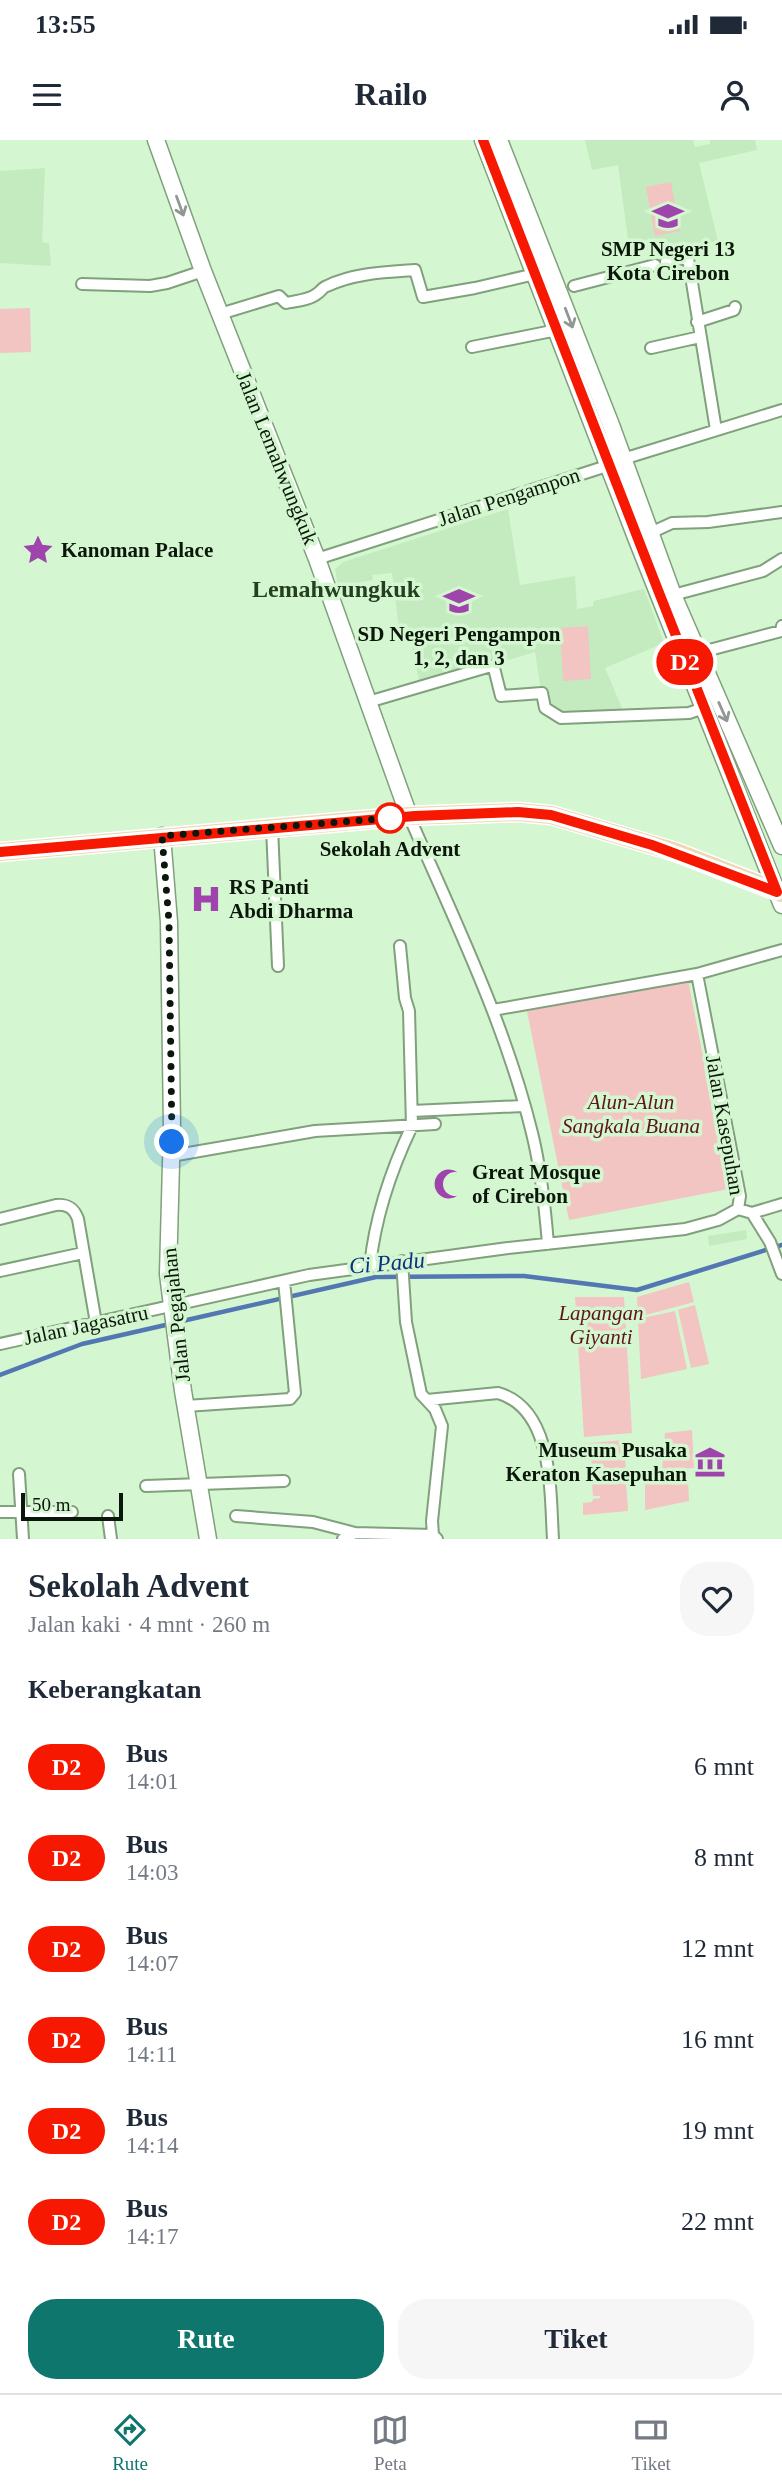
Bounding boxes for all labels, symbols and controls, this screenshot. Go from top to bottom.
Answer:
text: 13:55 [35,10,96,39]
icon: menu [28,76,66,114]
text: Railo [355,76,427,112]
icon: person [716,76,754,114]
one-way arrow [175,195,187,217]
school or university icon: SMP Negeri 13 Kota Cirebon [651,199,685,233]
place label: SMP Negeri 13 Kota Cirebon [601,237,735,285]
one-way arrow [563,306,576,328]
street label: Jalan Lemahwungkuk [231,368,323,549]
street label: Jalan Pengampon [435,463,583,531]
place icon: Kanoman Palace [21,533,55,567]
place label: Kanoman Palace [61,538,213,562]
district label: Lemahwungkuk [252,576,421,602]
school or university icon: SD Negeri Pengampon 1, 2, dan 3 [442,584,476,618]
place label: SD Negeri Pengampon 1, 2, dan 3 [358,622,561,670]
line badge: D2 [654,639,716,685]
text: D2 [670,649,700,675]
one-way arrow [717,700,730,722]
marker: Sekolah Advent [375,803,405,833]
place label: Sekolah Advent [320,837,460,861]
place label: RS Panti Abdi Dharma [229,875,354,923]
hospital icon: RS Panti Abdi Dharma [189,882,223,916]
street label: Jalan Kasepuhan [701,1053,749,1197]
park label: Alun-Alun Sangkala Buana [562,1090,700,1138]
your location [154,1124,189,1159]
place label: Great Mosque of Cirebon [472,1160,601,1208]
mosque icon: Great Mosque of Cirebon [432,1167,466,1201]
street label: Jalan Pegajahan [157,1246,195,1383]
water label: Ci Padu [348,1247,426,1279]
street label: Jalan Jagasatru [22,1300,151,1350]
park label: Lapangan Giyanti [557,1301,644,1349]
place label: Museum Pusaka Keraton Kasepuhan [506,1438,687,1486]
museum icon: Museum Pusaka Keraton Kasepuhan [693,1445,727,1479]
scale bar [21,1490,122,1522]
text: 50 m [32,1494,71,1515]
button: heart [680,1562,754,1636]
text: Sekolah Advent [28,1568,249,1604]
text: Jalan kaki · 4 mnt · 260 m [28,1612,270,1637]
text: Keberangkatan [28,1675,201,1704]
text: Bus [126,1739,168,1768]
text: 6 mnt [694,1752,754,1781]
text: D2 [52,1754,81,1780]
text: 14:01 [126,1769,178,1794]
text: Bus [126,1830,168,1859]
text: 8 mnt [694,1843,754,1872]
text: D2 [52,1845,81,1871]
text: 14:03 [126,1860,178,1885]
text: Bus [126,1921,168,1950]
text: 12 mnt [681,1934,754,1963]
text: D2 [52,1936,81,1962]
text: 14:07 [126,1951,178,1976]
text: Bus [126,2012,168,2041]
text: 16 mnt [681,2025,754,2054]
text: D2 [52,2027,81,2053]
text: 14:11 [126,2042,178,2067]
text: Bus [126,2103,168,2132]
text: 19 mnt [681,2116,754,2145]
text: D2 [52,2118,81,2144]
text: 14:14 [126,2133,178,2158]
text: Bus [126,2194,168,2223]
text: 22 mnt [681,2207,754,2236]
text: D2 [52,2209,81,2235]
text: 14:17 [126,2224,178,2249]
button: Rute [28,2299,384,2379]
button: Tiket [398,2299,754,2379]
tab: Rute [111,2411,149,2475]
tab: Peta [371,2411,409,2475]
tab: Tiket [631,2411,671,2475]

